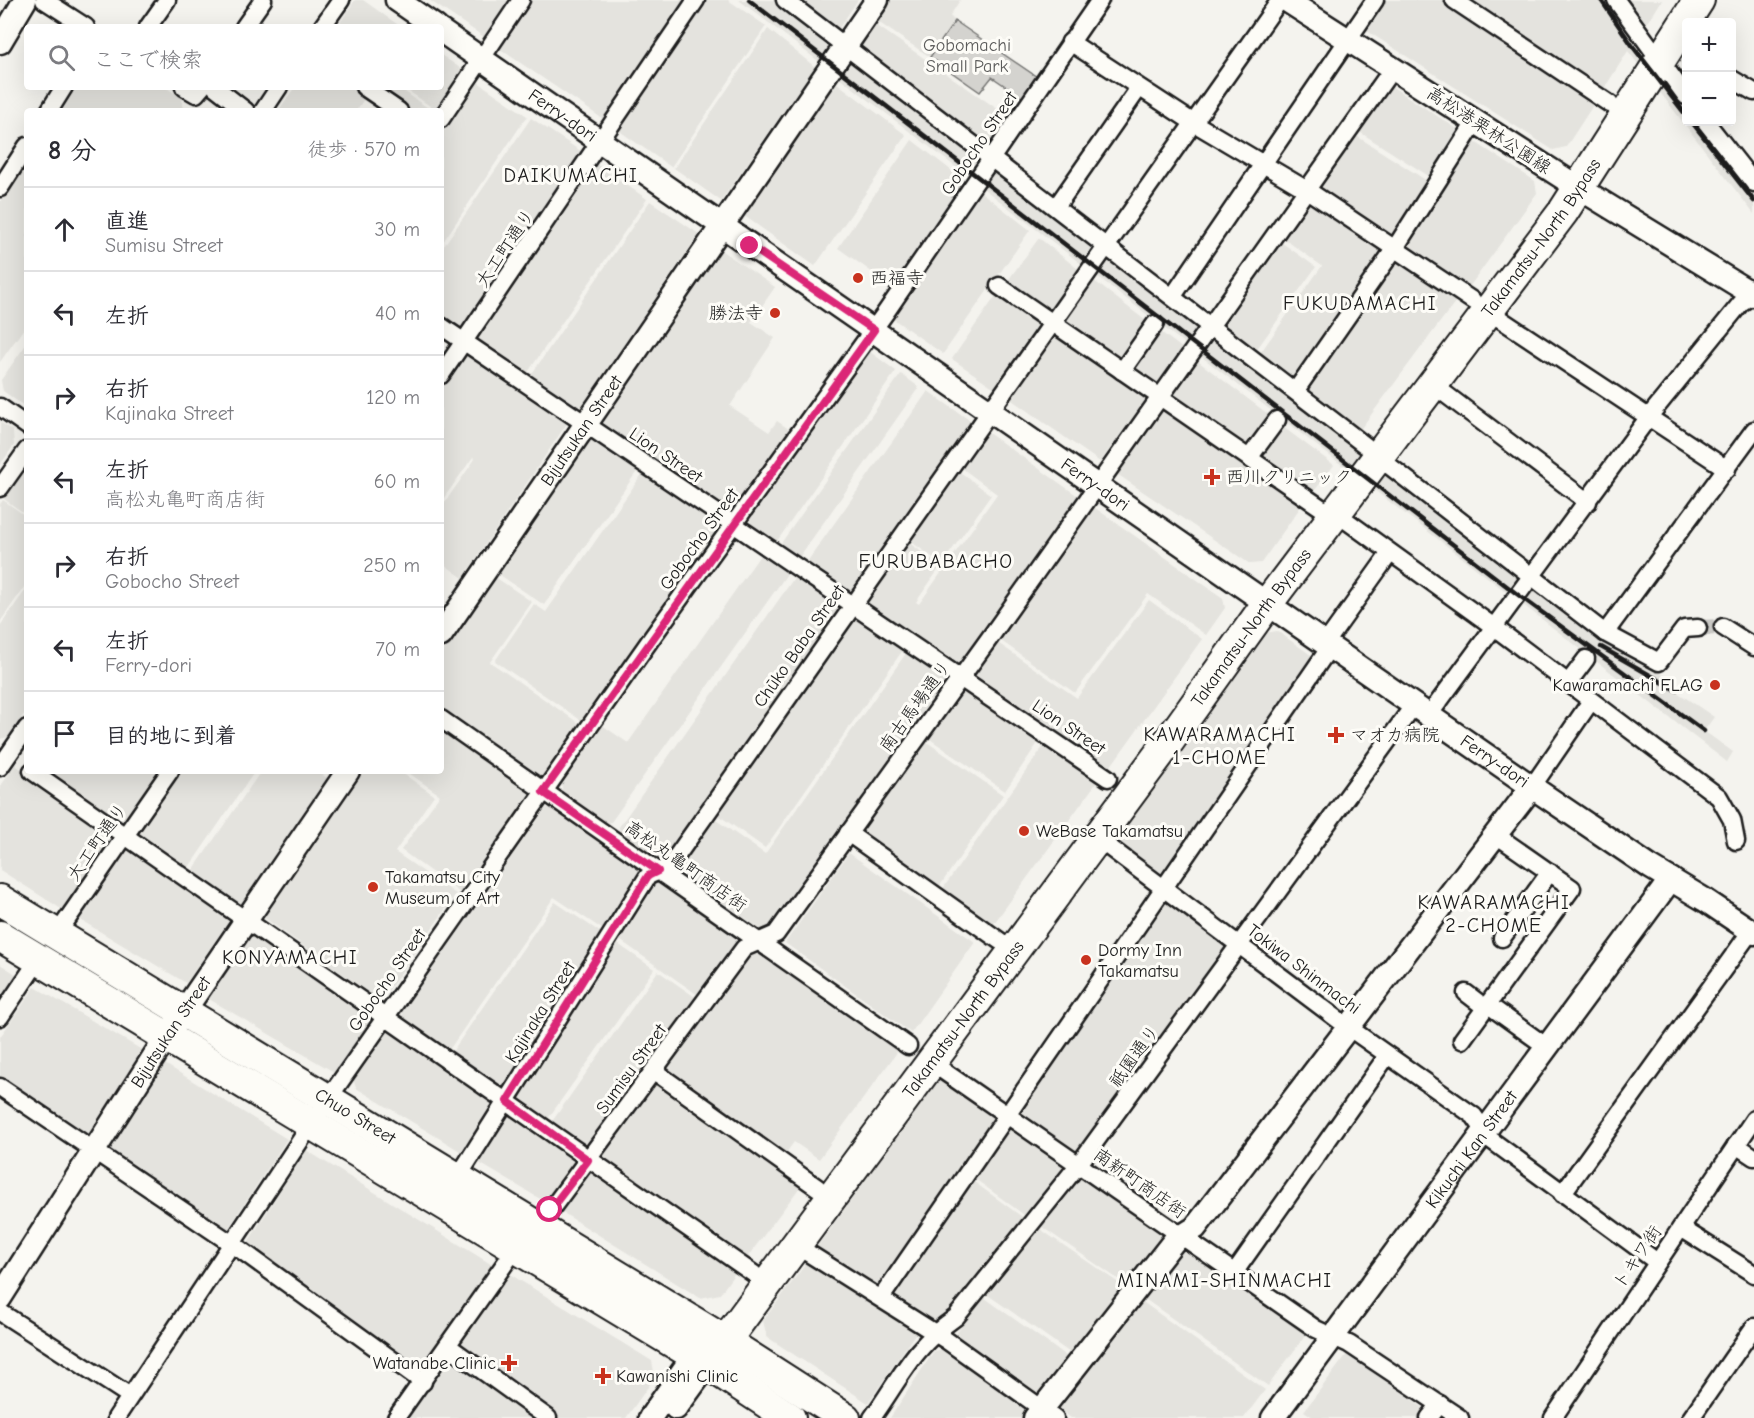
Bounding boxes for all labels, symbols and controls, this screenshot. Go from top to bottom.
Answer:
map controls [1682,18,1736,126]
button: + [1682,18,1736,72]
search box [24,24,444,90]
park label: Gobomachi Small Park [923,35,1011,77]
icon: search [45,41,78,74]
text: ここで検索 [93,47,203,73]
button: − [1682,72,1736,126]
street label: 高松港栗林公園線 [1423,82,1555,178]
street label: Ferry-dori [524,85,601,147]
street label: Gobocho Street [937,87,1022,199]
text: 8 分 [48,136,97,166]
text: 徒歩 · 570 m [307,138,420,161]
street label: Takamatsu-North Bypass [1477,155,1605,321]
district label: DAIKUMACHI [504,164,638,187]
street label: 大工町通り [472,205,539,291]
text: 直進 [105,208,149,234]
icon: ahead [48,213,81,246]
text: 30 m [374,218,420,241]
route end [736,232,762,258]
text: Sumisu Street [105,234,223,257]
place label: 西福寺 [870,268,924,289]
marker: 西福寺 [851,271,865,285]
district label: FUKUDAMACHI [1283,292,1437,315]
icon: left [48,297,81,330]
text: 40 m [375,302,420,325]
text: 左折 [105,303,149,329]
place label: 勝法寺 [709,303,763,324]
marker: 勝法寺 [768,306,782,320]
street label: Bijutsukan Street [537,371,628,490]
text: 右折 [105,376,149,402]
icon: right [48,381,81,414]
text: 120 m [366,386,420,409]
text: Kajinaka Street [105,402,234,425]
street label: Lion Street [625,423,707,488]
street label: Ferry-dori [1057,454,1133,516]
text: 左折 [105,457,149,483]
icon: left [48,465,81,498]
place label: 西川クリニック [1226,467,1352,488]
marker: 西川クリニック [1203,468,1221,486]
text: 60 m [374,470,420,493]
street label: Gobocho Street [655,484,744,594]
text: 高松丸亀町商店街 [105,488,265,511]
text: 右折 [105,544,149,570]
street label: Takamatsu-North Bypass [1187,545,1316,711]
icon: right [48,549,81,582]
district label: FURUBABACHO [858,550,1014,573]
text: 250 m [363,554,420,577]
text: Gobocho Street [105,570,239,593]
street label: Chūko Baba Street [749,581,850,711]
text: 左折 [105,628,149,654]
icon: left [48,633,81,666]
text: 70 m [375,638,420,661]
text: Ferry-dori [105,654,192,677]
street label: 南古馬場通り [875,656,956,756]
place label: Kawaramachi FLAG [1553,675,1703,696]
marker: Kawaramachi FLAG [1708,678,1722,692]
street label: Lion Street [1028,695,1110,760]
icon: arrive [48,717,81,750]
text: 目的地に到着 [105,723,237,749]
district label: KAWARAMACHI 1-CHOME [1144,723,1296,769]
place label: マオカ病院 [1350,725,1440,746]
marker: マオカ病院 [1327,726,1345,744]
street label: Ferry-dori [1456,731,1533,793]
street label: 大工町通り [63,799,132,885]
street label: 高松丸亀町商店街 [621,817,751,916]
place label: WeBase Takamatsu [1036,821,1183,842]
marker: WeBase Takamatsu [1017,824,1031,838]
place label: Takamatsu City Museum of Art [385,867,501,909]
marker: Takamatsu City Museum of Art [366,880,380,894]
district label: KAWARAMACHI 2-CHOME [1418,891,1570,937]
street label: Tokiwa Shinmachi [1243,920,1364,1019]
street label: Gobocho Street [344,924,431,1036]
street label: Takamatsu-North Bypass [899,937,1029,1102]
place label: Dormy Inn Takamatsu [1098,940,1182,982]
district label: KONYAMACHI [222,946,358,969]
marker: Dormy Inn Takamatsu [1079,953,1093,967]
street label: Kajinaka Street [501,957,580,1067]
street label: Bijutsukan Street [127,972,216,1092]
street label: Sumisu Street [592,1020,672,1118]
street label: 祇園通り [1105,1021,1164,1092]
street label: Chuo Street [311,1084,400,1150]
street label: Kikuchi Kan Street [1421,1086,1523,1213]
street label: 南新町商店街 [1089,1144,1190,1223]
route start [536,1196,562,1222]
street label: トキワ街 [1609,1222,1666,1293]
district label: MINAMI-SHINMACHI [1117,1269,1333,1292]
place label: Watanabe Clinic [373,1353,496,1374]
marker: Watanabe Clinic [500,1354,518,1372]
place label: Kawanishi Clinic [616,1366,738,1387]
marker: Kawanishi Clinic [594,1367,612,1385]

